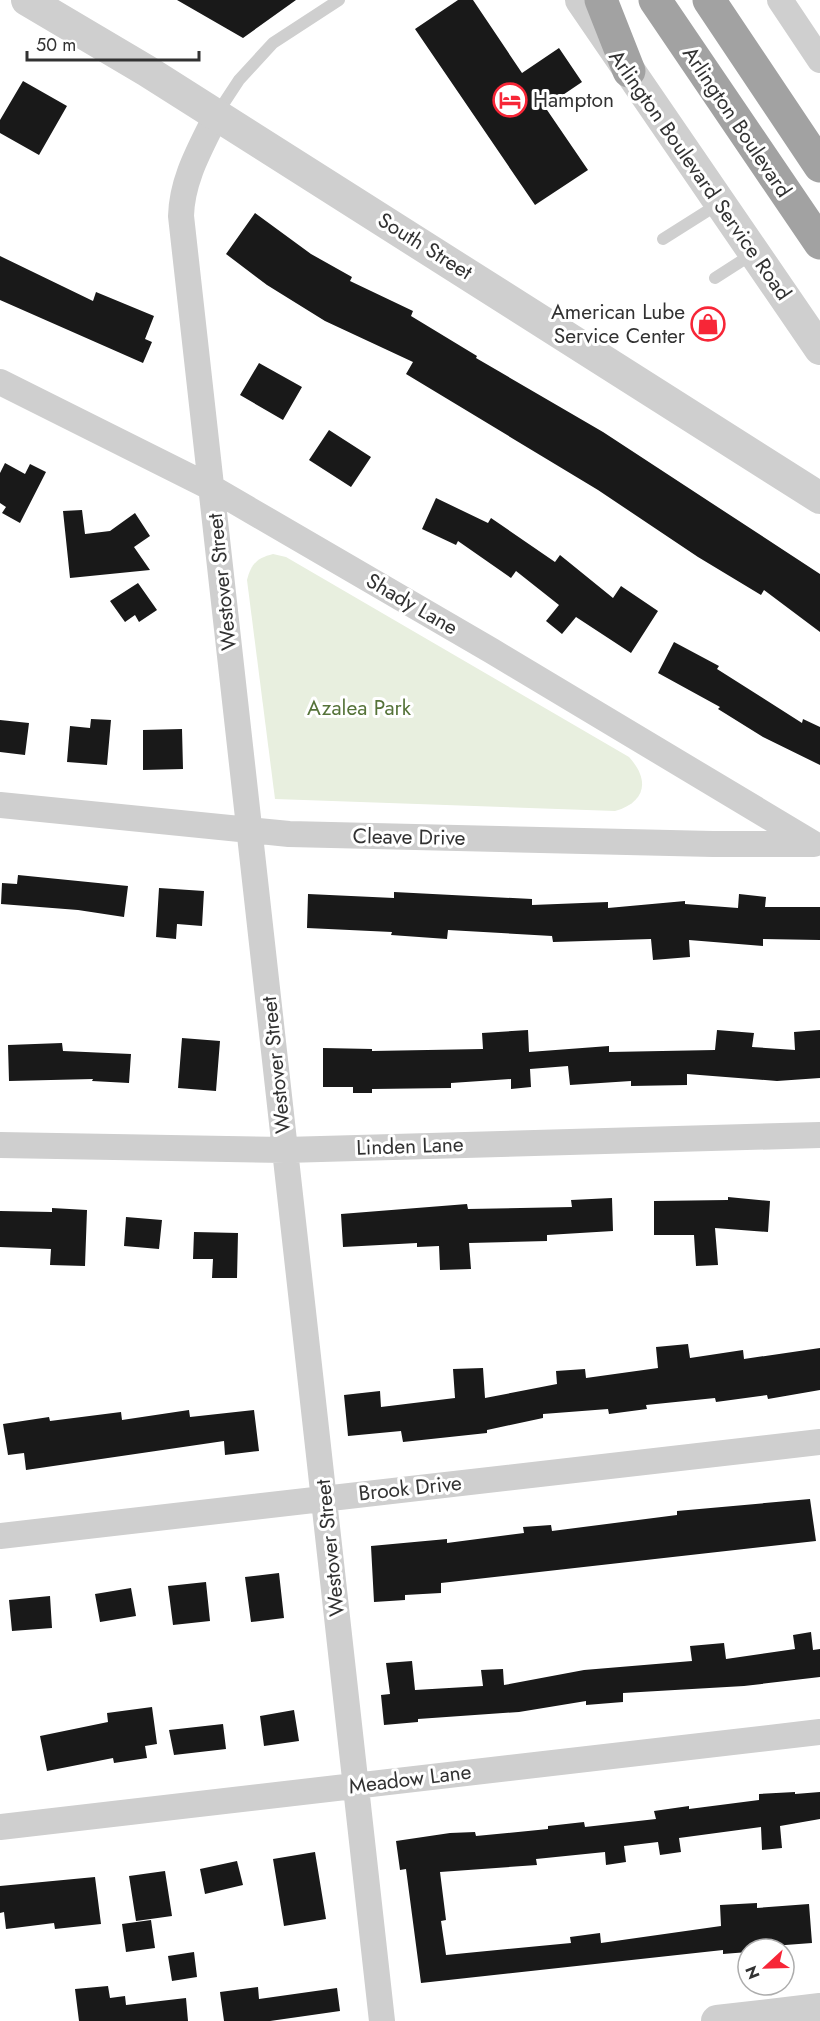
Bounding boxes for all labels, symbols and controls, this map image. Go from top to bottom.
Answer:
scale bar [27,24,200,62]
text: 50 m [36,32,76,58]
street label: Arlington Boulevard [675,41,799,203]
street label: Arlington Boulevard Service Road [602,44,798,306]
hotel icon: Hampton [492,82,528,118]
place label: Hampton [533,85,614,115]
street label: South Street [372,205,478,287]
place label: American Lube Service Center [551,297,686,351]
shop icon: American Lube Service Center [690,306,726,342]
street label: Westover Street [200,512,244,652]
street label: Shady Lane [361,566,464,642]
park label: Azalea Park [307,693,412,723]
street label: Cleave Drive [352,821,466,853]
street label: Westover Street [254,995,298,1135]
street label: Linden Lane [356,1129,464,1163]
street label: Brook Drive [357,1468,463,1508]
street label: Westover Street [308,1478,352,1618]
street label: Meadow Lane [347,1757,473,1801]
north arrow [736,1937,796,1997]
text: N [740,1962,766,1983]

